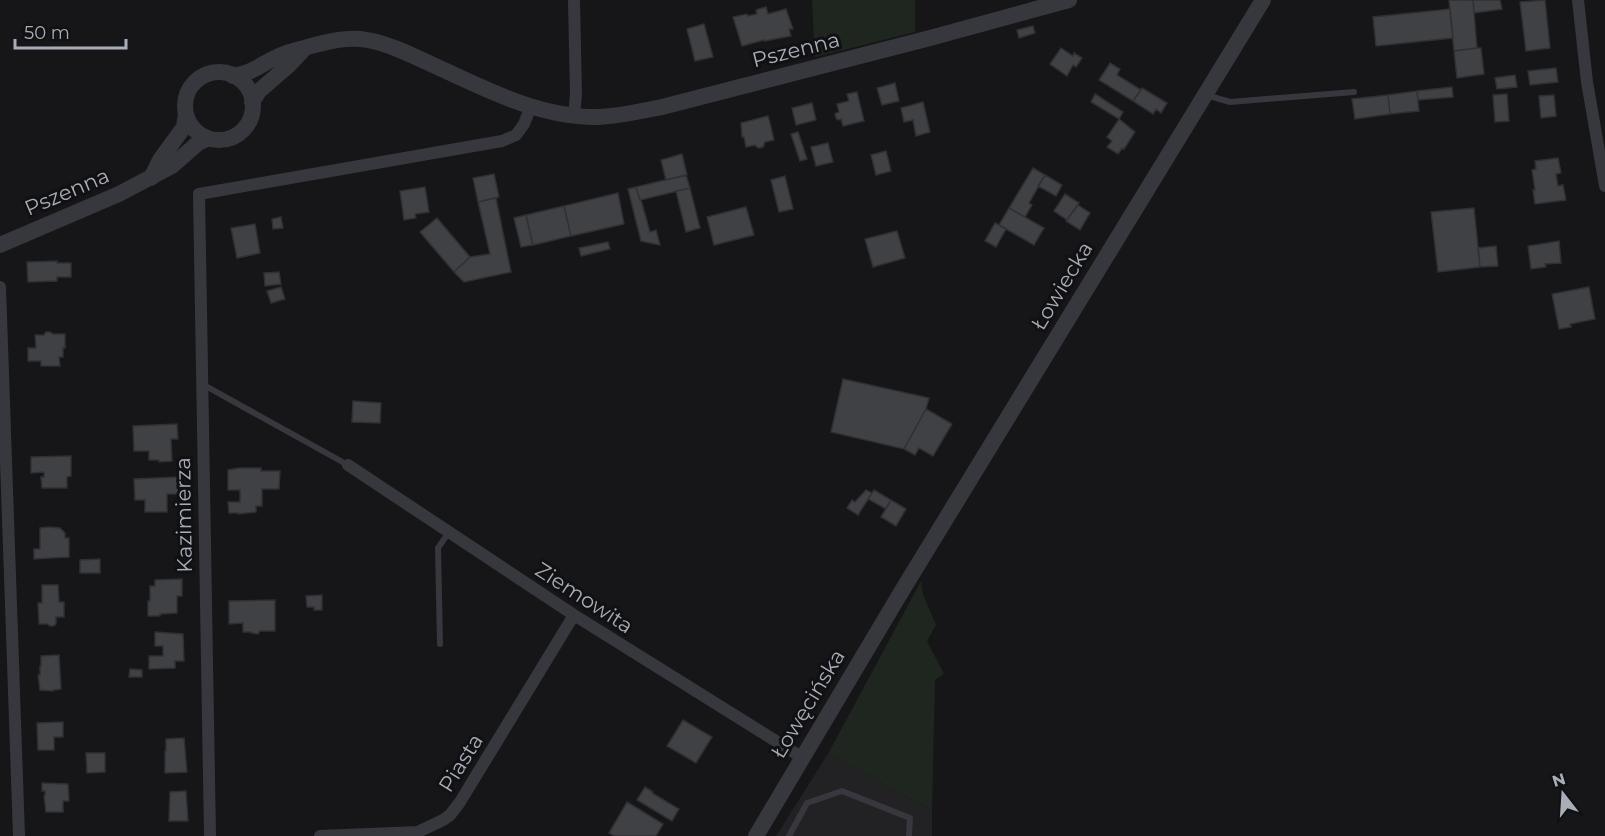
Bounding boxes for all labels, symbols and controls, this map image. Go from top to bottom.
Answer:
scale bar [15,12,126,50]
text: 50 m [24,22,70,44]
street label: Pszenna [750,27,842,72]
street label: Pszenna [21,163,113,221]
street label: Łowiecka [1026,237,1098,334]
street label: Kazimierza [170,457,197,573]
street label: Ziemowita [531,557,638,638]
street label: Łowęcińska [765,645,850,763]
street label: Piasta [433,729,488,796]
north arrow [1533,764,1593,824]
text: N [1550,769,1568,791]

